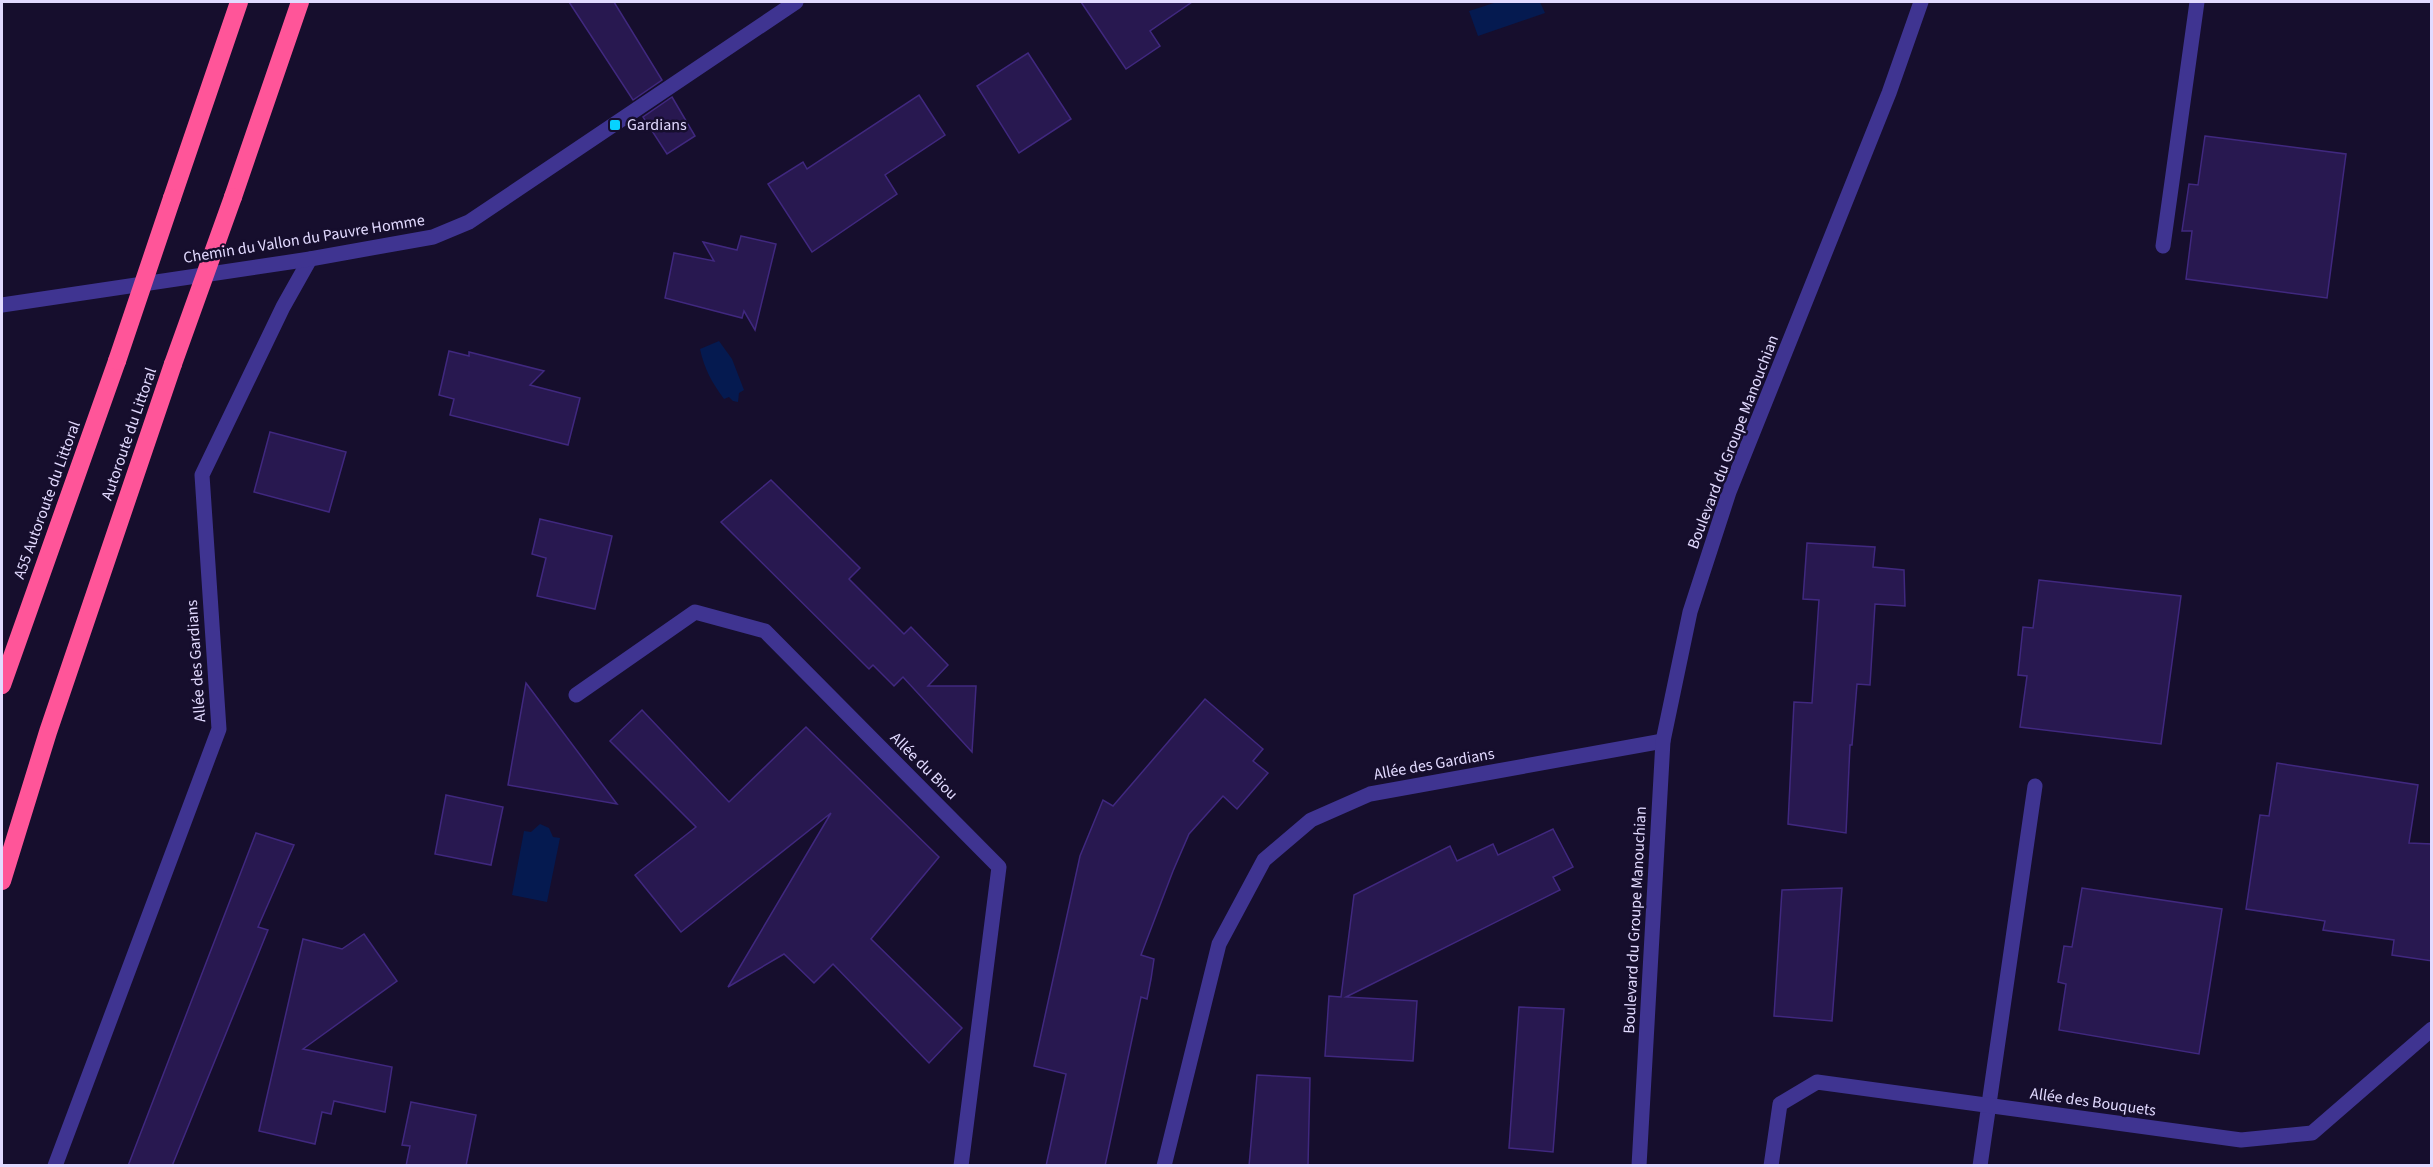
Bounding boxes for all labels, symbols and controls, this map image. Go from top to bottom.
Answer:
place label: Gardians [627,114,687,136]
marker: Gardians [608,118,622,132]
street label: Chemin du Vallon du Pauvre Homme [182,209,426,269]
street label: Boulevard du Groupe Manouchian [1682,332,1784,552]
street label: Autoroute du Littoral [96,365,162,503]
street label: A55 Autoroute du Littoral [8,418,86,582]
street label: Allée des Gardians [181,599,211,723]
street label: Allée du Biou [885,727,963,805]
street label: Allée des Gardians [1372,742,1496,785]
street label: Boulevard du Groupe Manouchian [1618,806,1652,1034]
street label: Allée des Bouquets [2029,1082,2158,1122]

